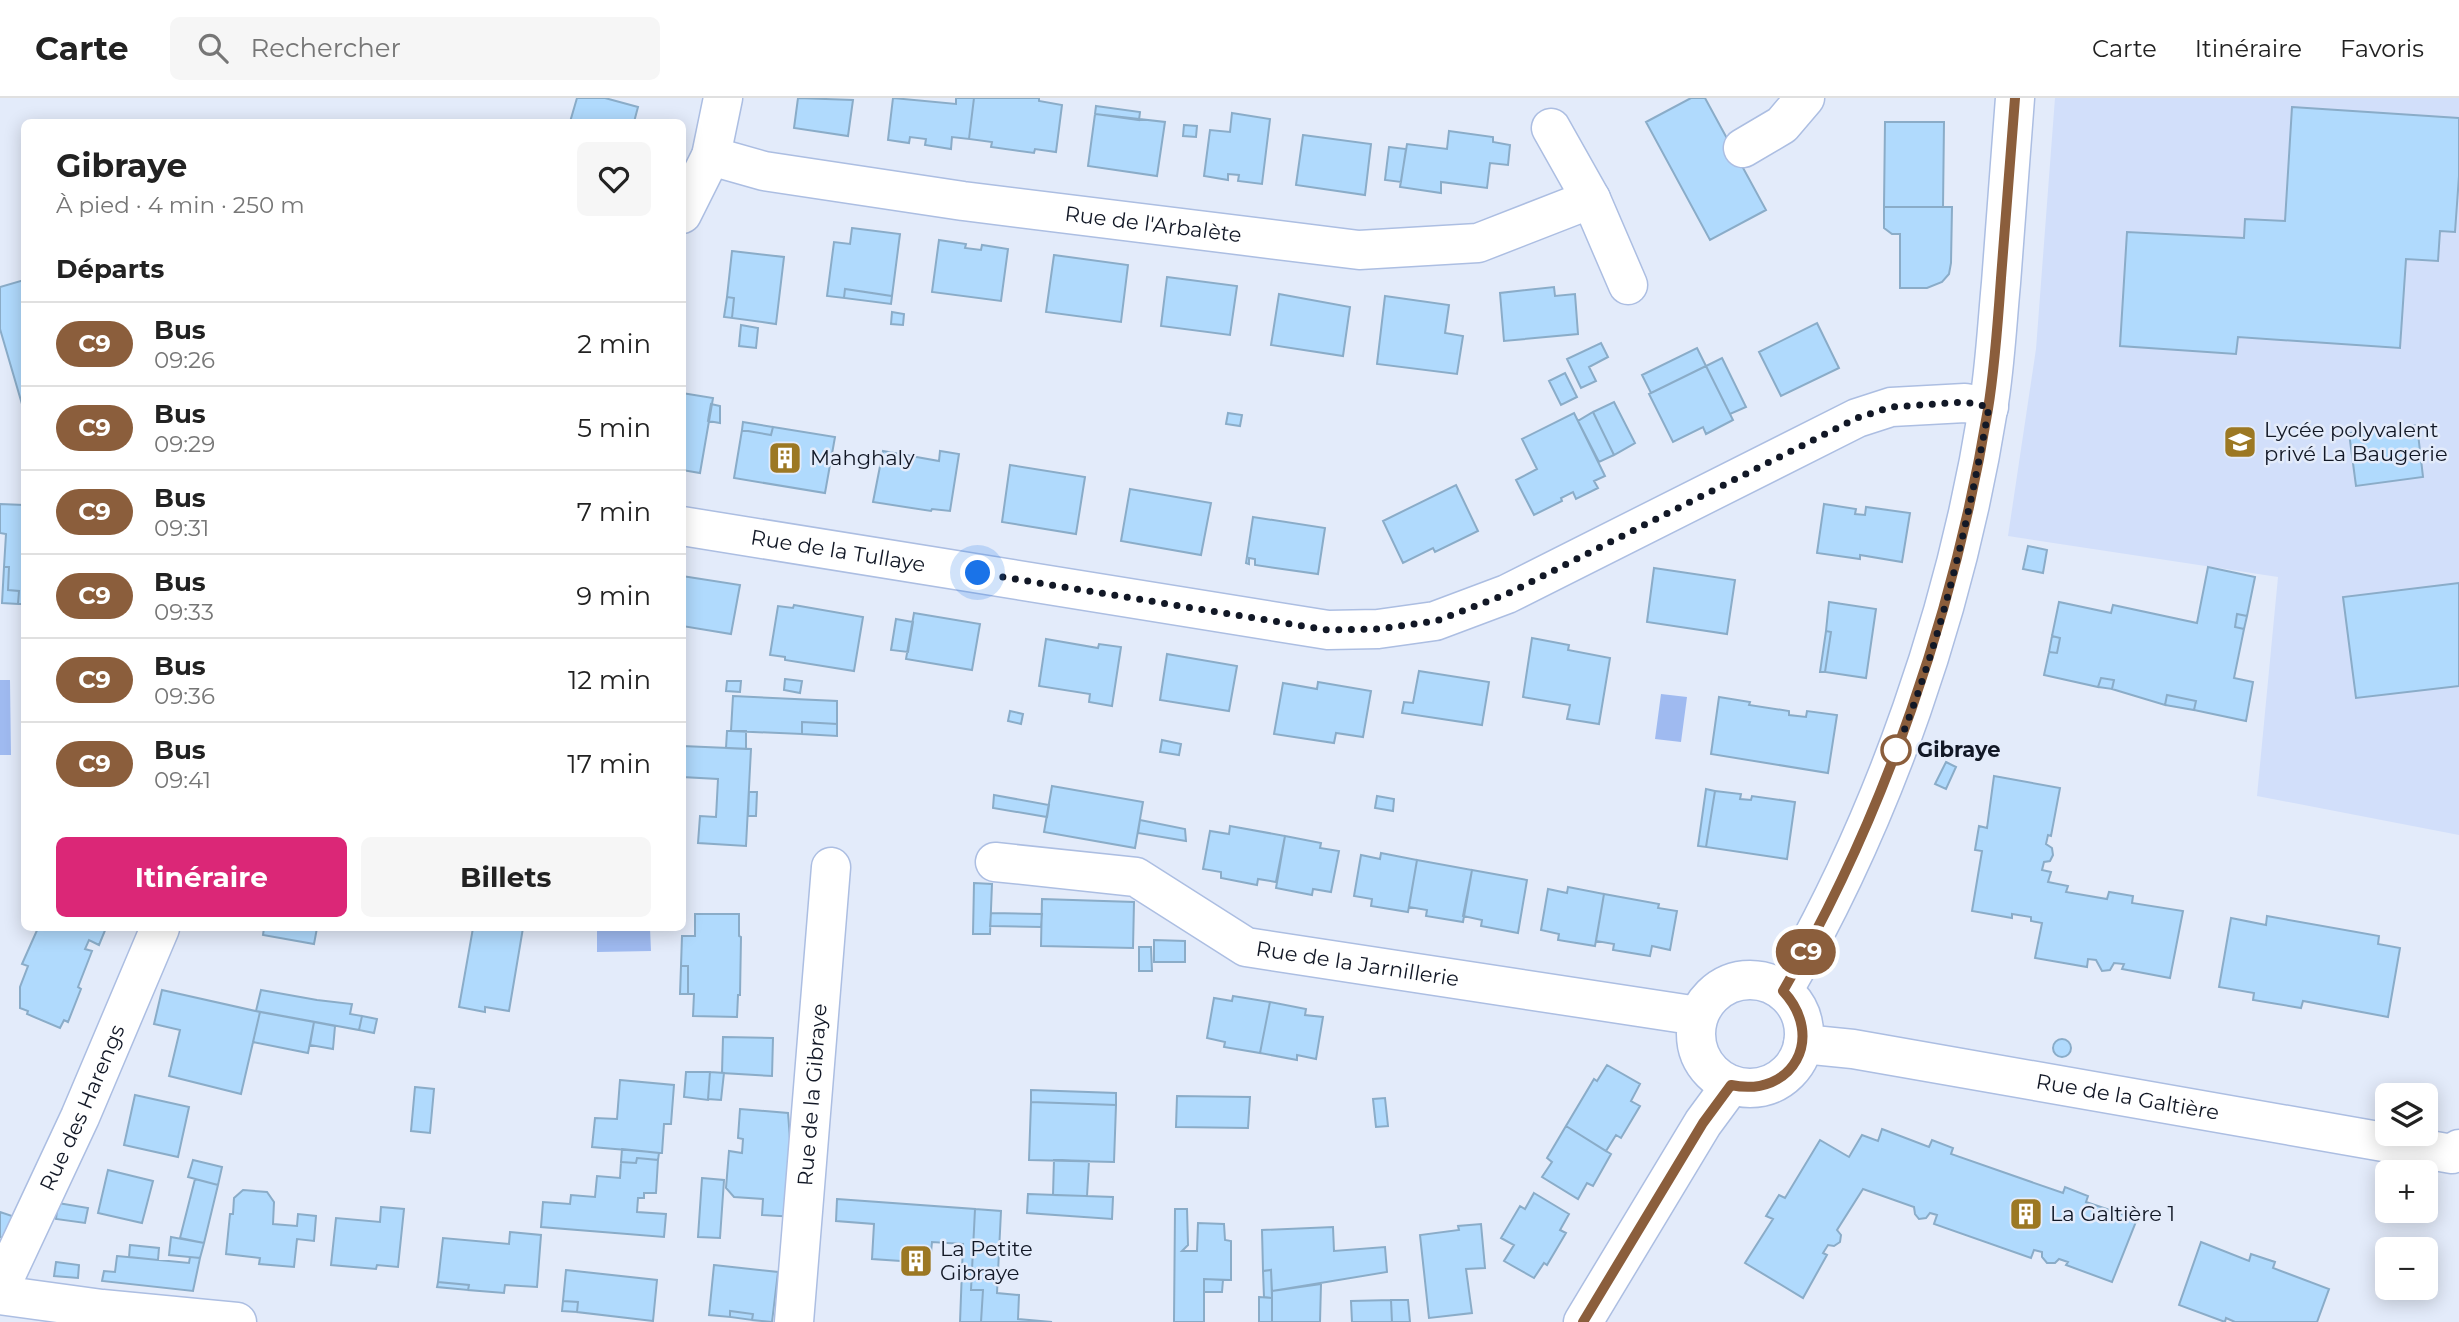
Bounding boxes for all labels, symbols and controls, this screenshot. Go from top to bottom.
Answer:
search box [170,17,660,80]
text: Carte [35,28,128,68]
icon: search [194,29,232,67]
text: Rechercher [250,32,401,64]
text: Carte [2092,34,2157,63]
text: Itinéraire [2195,34,2302,63]
text: Favoris [2340,34,2424,63]
button: heart [577,142,651,216]
text: Gibraye [56,145,187,185]
text: À pied · 4 min · 250 m [56,191,305,219]
street label: Rue de l'Arbalète [1063,201,1243,247]
text: Départs [56,253,164,285]
text: Bus [154,314,206,346]
text: 2 min [577,328,651,360]
text: C9 [78,329,111,358]
text: 09:26 [154,346,215,374]
text: Bus [154,398,206,430]
text: 5 min [577,412,651,444]
text: C9 [78,413,111,442]
place label: Lycée polyvalent privé La Baugerie [2264,417,2448,466]
school or university icon: Lycée polyvalent privé La Baugerie [2221,423,2259,461]
text: 09:29 [154,430,215,458]
building icon: Mahghaly [766,439,804,477]
place label: Mahghaly [810,445,915,470]
text: Bus [154,482,206,514]
text: 7 min [577,496,651,528]
text: C9 [78,497,111,526]
text: 09:31 [154,514,209,542]
street label: Rue de la Tullaye [749,524,927,577]
your location [960,555,995,590]
text: Bus [154,566,206,598]
text: 9 min [576,580,651,612]
text: C9 [78,581,111,610]
text: 09:33 [154,598,214,626]
text: Bus [154,650,206,682]
text: 12 min [568,664,651,696]
text: C9 [78,665,111,694]
text: 09:36 [154,682,215,710]
text: Bus [154,734,206,766]
marker: Gibraye [1881,735,1911,765]
place label: Gibraye [1917,737,2001,762]
text: 17 min [567,748,651,780]
text: C9 [78,749,111,778]
text: 09:41 [154,766,211,794]
button: Itinéraire [56,837,347,917]
button: Billets [361,837,651,917]
line badge: C9 [1774,929,1838,975]
street label: Rue de la Jarnillerie [1254,936,1461,991]
text: C9 [1790,937,1822,966]
street label: Rue de la Gibraye [792,1002,832,1187]
street label: Rue des Harengs [34,1021,130,1195]
street label: Rue de la Galtière [2034,1068,2221,1125]
map controls [2375,1083,2438,1300]
button: layers [2375,1083,2438,1146]
button: + [2375,1160,2438,1223]
building icon: La Galtière 1 [2007,1195,2045,1233]
place label: La Galtière 1 [2050,1201,2175,1226]
place label: La Petite Gibraye [940,1236,1033,1285]
button: − [2375,1237,2438,1300]
building icon: La Petite Gibraye [897,1242,935,1280]

